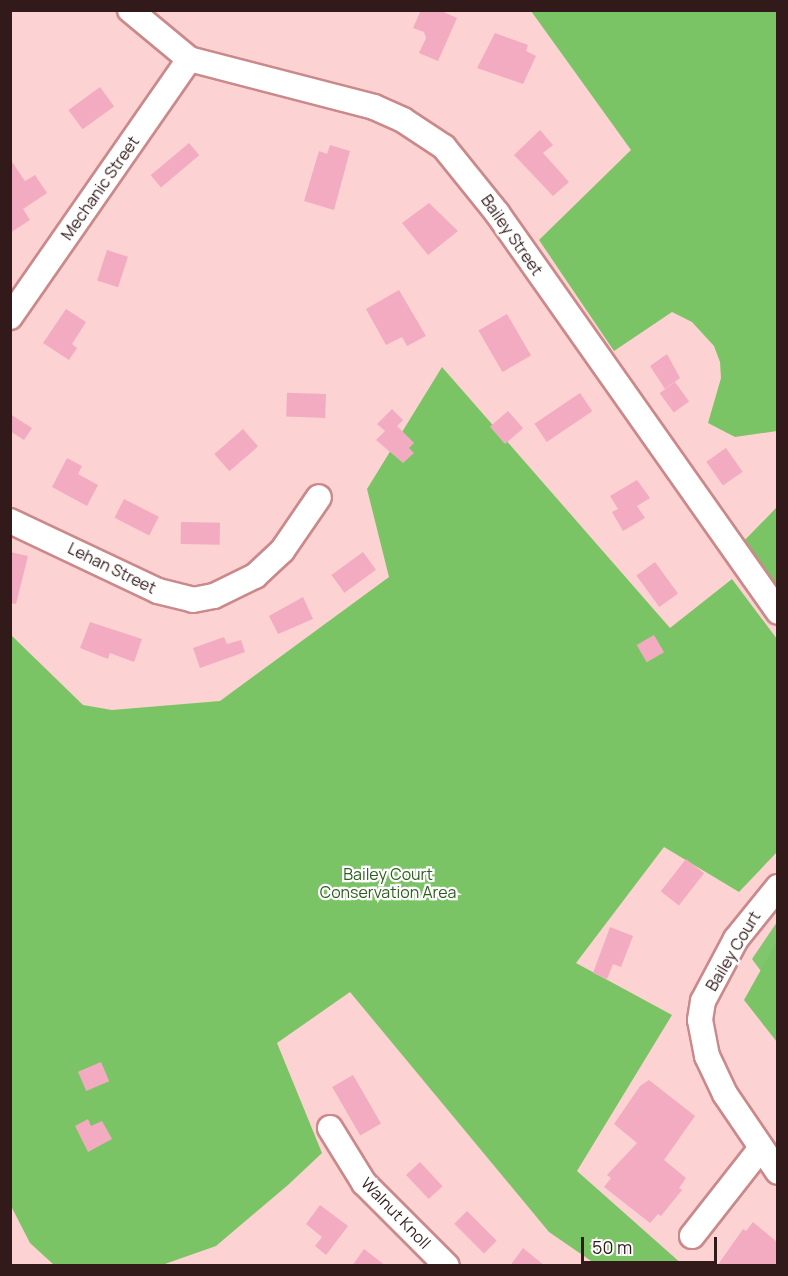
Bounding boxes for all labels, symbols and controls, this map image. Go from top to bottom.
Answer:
street label: Mechanic Street [57,132,143,244]
street label: Bailey Street [477,191,547,279]
street label: Lehan Street [65,538,159,598]
park label: Bailey Court Conservation Area [320,864,456,902]
street label: Bailey Court [702,908,764,994]
street label: Walnut Knoll [357,1173,435,1253]
scale bar [584,1225,720,1263]
text: 50 m [592,1235,632,1259]

